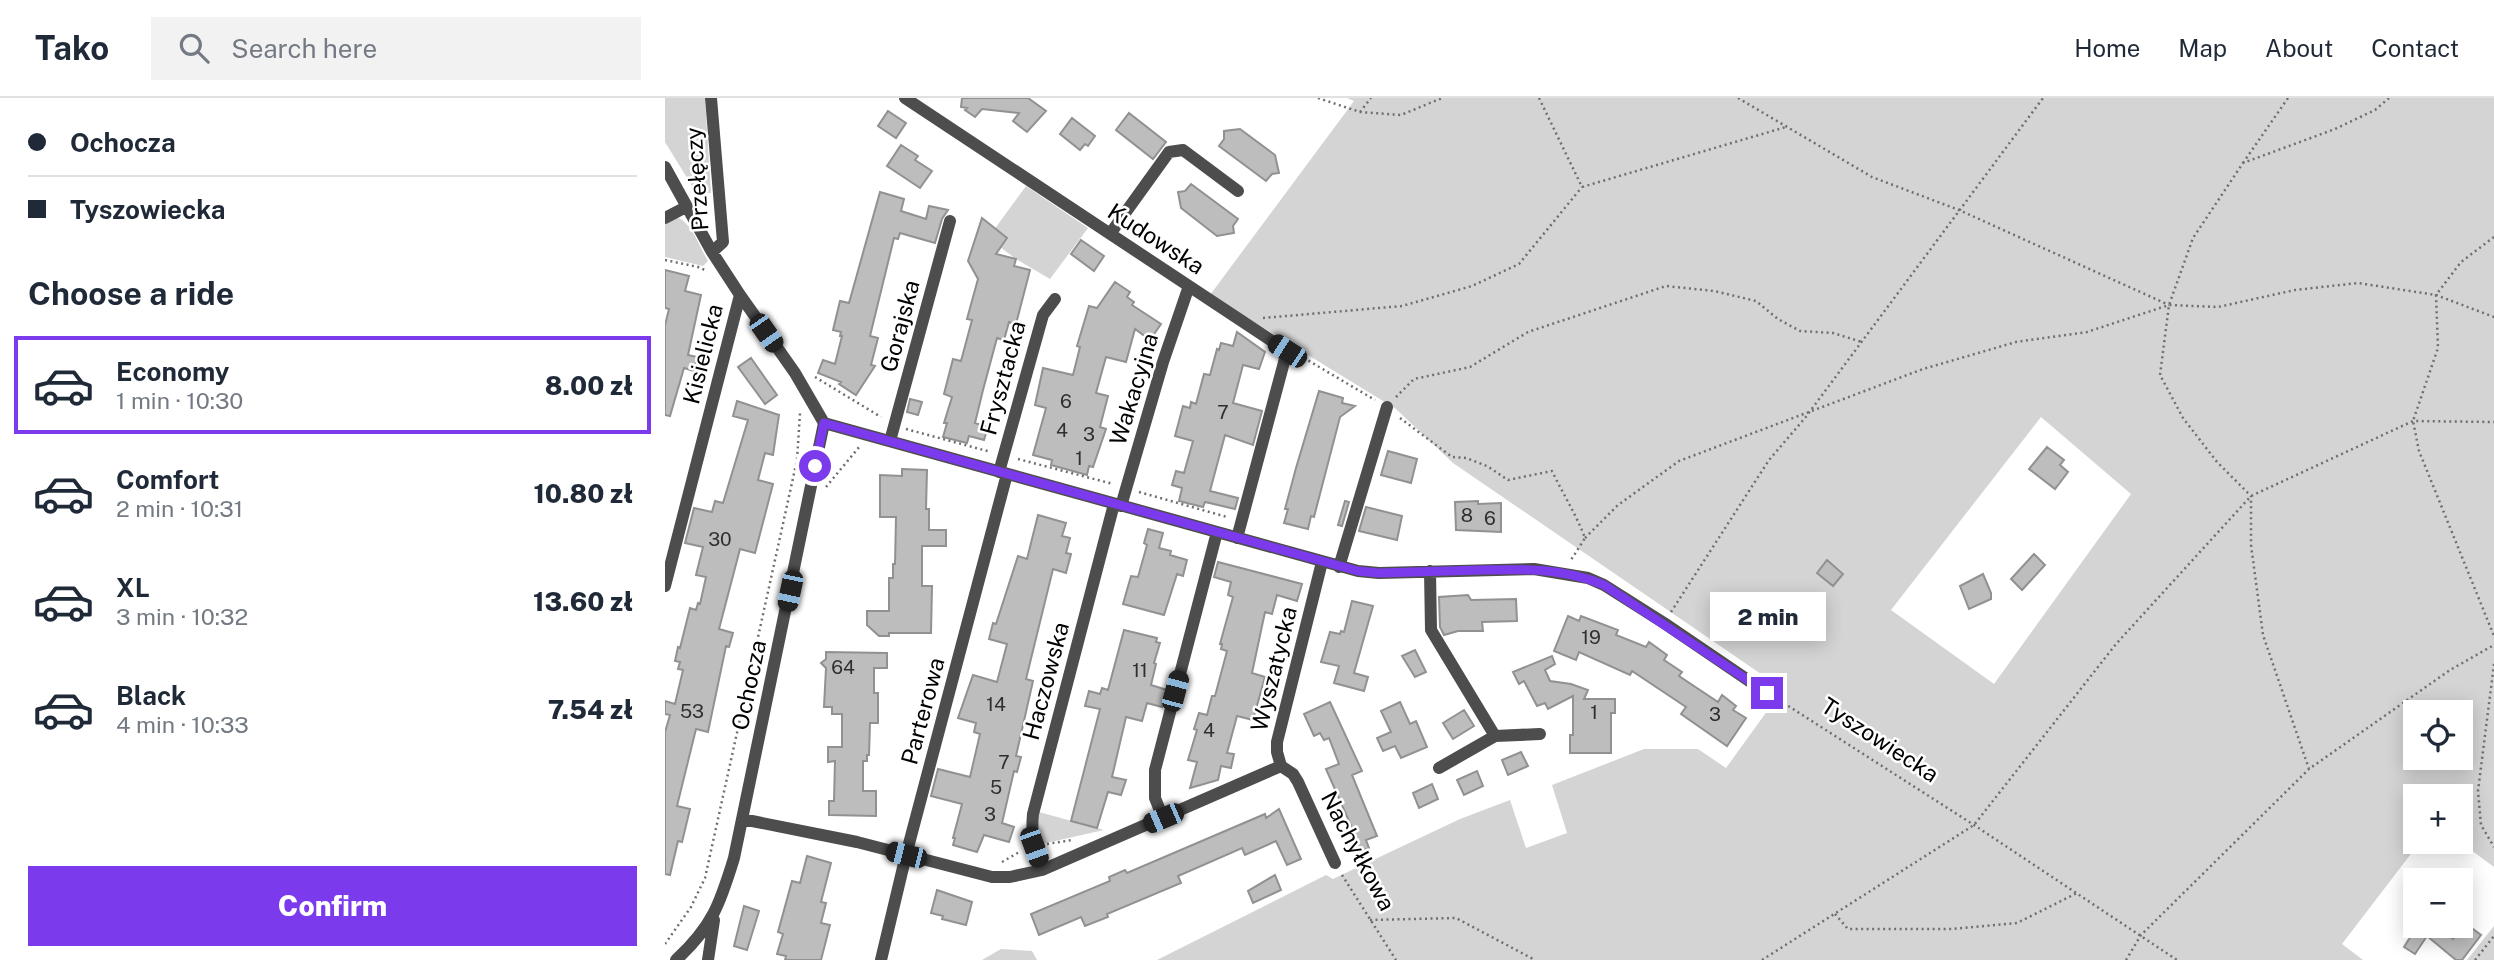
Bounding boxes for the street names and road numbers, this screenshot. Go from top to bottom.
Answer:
street label: Przełęczy [679,126,714,232]
street label: Kudowska [1103,197,1210,280]
street label: Gorajska [874,277,925,375]
street label: Kisielicka [677,301,728,407]
street label: Frysztacka [974,318,1031,438]
street label: Wakacyjna [1104,330,1163,448]
street label: Wyszatycka [1245,604,1302,734]
street label: Haczowska [1017,619,1074,743]
street label: Ochocza [726,637,771,732]
street label: Parterowa [895,654,950,767]
street label: Tyszowiecka [1817,692,1944,788]
street label: Nachyłkowa [1316,787,1401,915]

